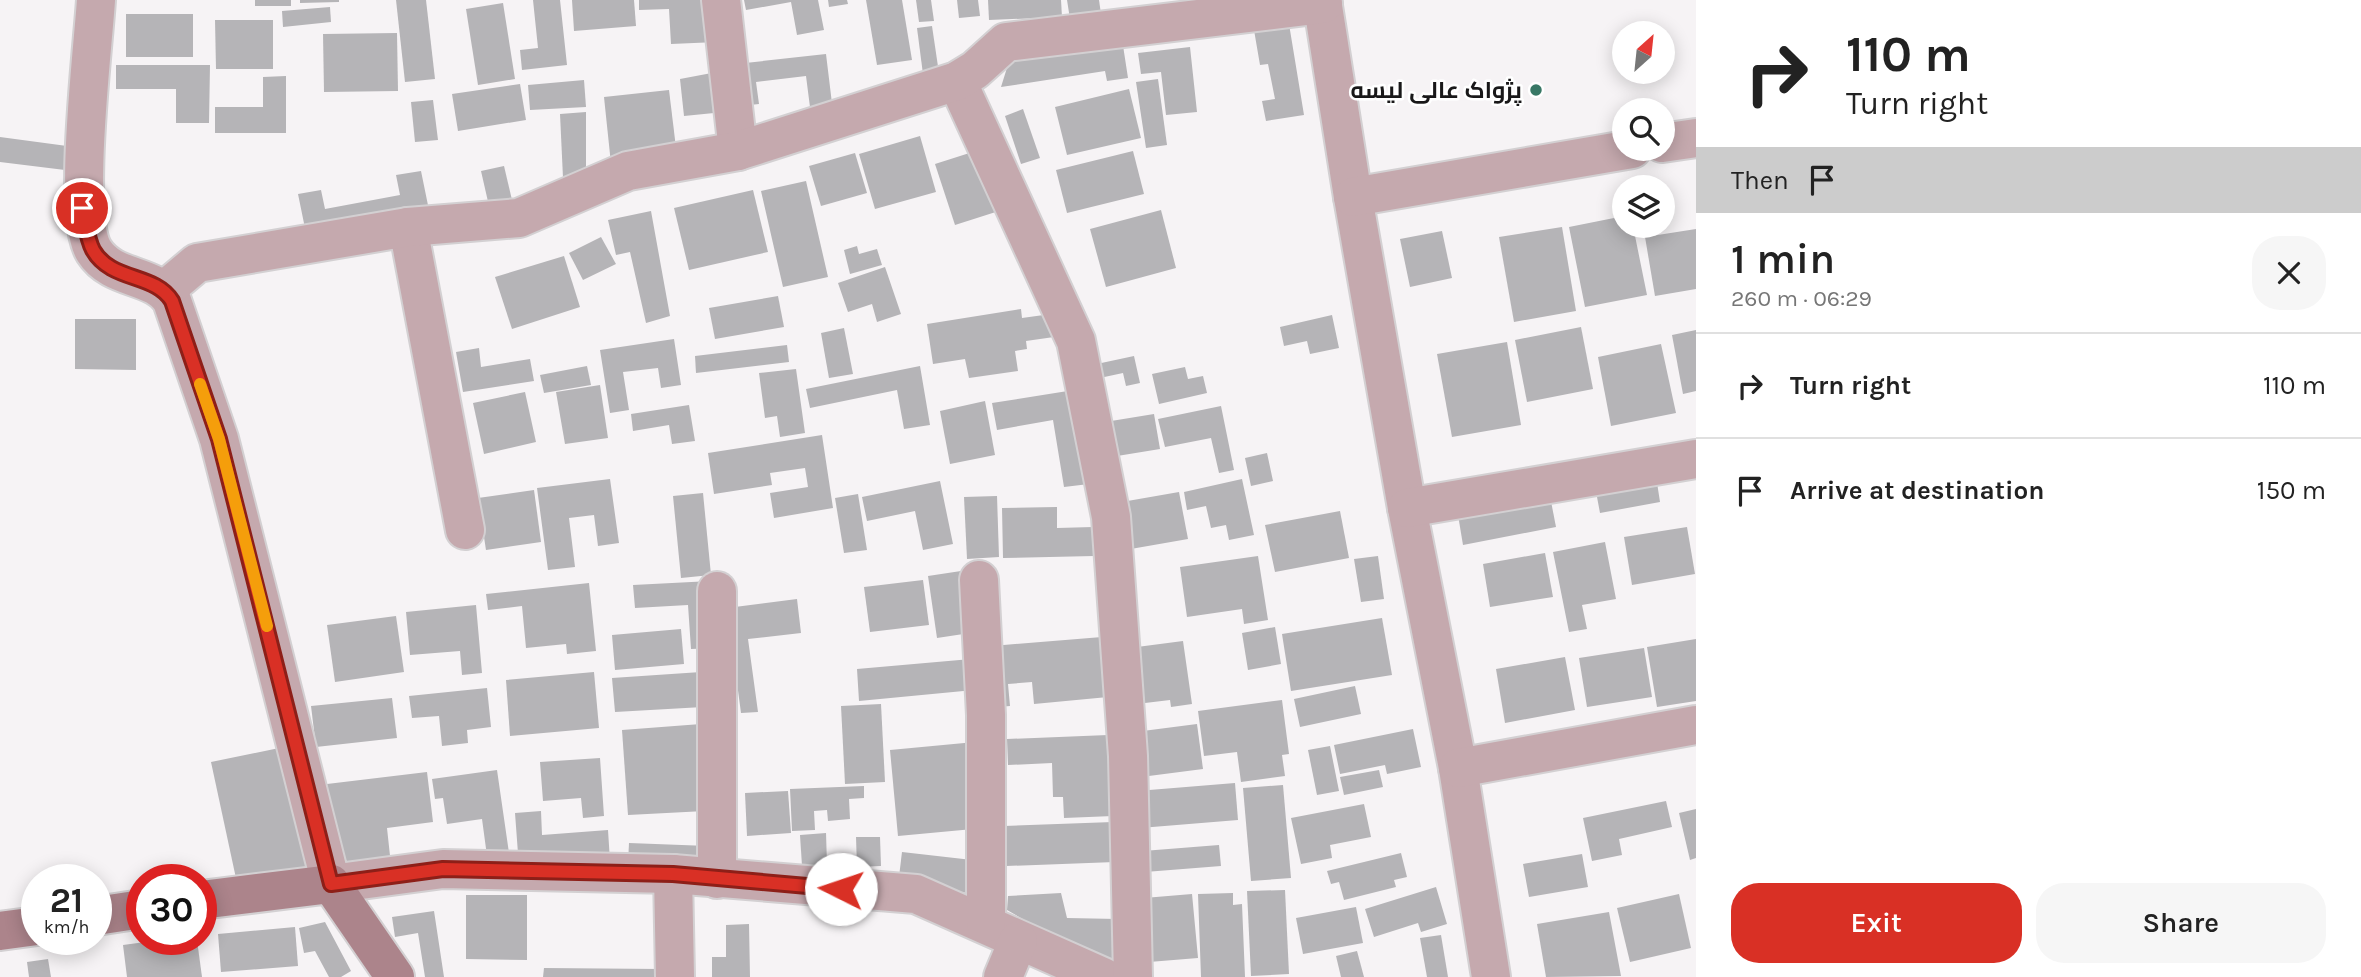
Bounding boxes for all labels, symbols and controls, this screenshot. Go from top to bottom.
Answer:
north arrow [1612,21,1675,84]
map controls [1612,21,1675,238]
text: 110 m [1846,26,1971,83]
icon: right [1731,28,1822,119]
place label: پژواک عالی لیسه [1350,77,1522,106]
marker: پژواک عالی لیسه [1528,82,1544,98]
text: Turn right [1846,85,1988,122]
button: search [1612,98,1675,161]
icon: arrive [1803,161,1841,199]
text: Then [1731,165,1789,196]
button: layers [1612,175,1675,238]
pin [52,178,112,238]
icon: arrive [63,189,101,227]
text: 1 min [1731,234,1835,284]
button: close [2252,236,2326,310]
text: 260 m · 06:29 [1731,285,1872,312]
icon: right [1731,367,1769,405]
text: Turn right [1790,370,1911,401]
text: 110 m [2263,370,2326,401]
icon: arrive [1731,472,1769,510]
text: Arrive at destination [1790,475,2044,506]
text: 150 m [2257,475,2326,506]
position arrow [804,852,878,926]
speed limit sign: 30 [126,864,217,955]
text: 21 [50,880,83,921]
button: Exit [1731,883,2022,963]
button: Share [2036,883,2326,963]
text: km/h [44,916,89,938]

